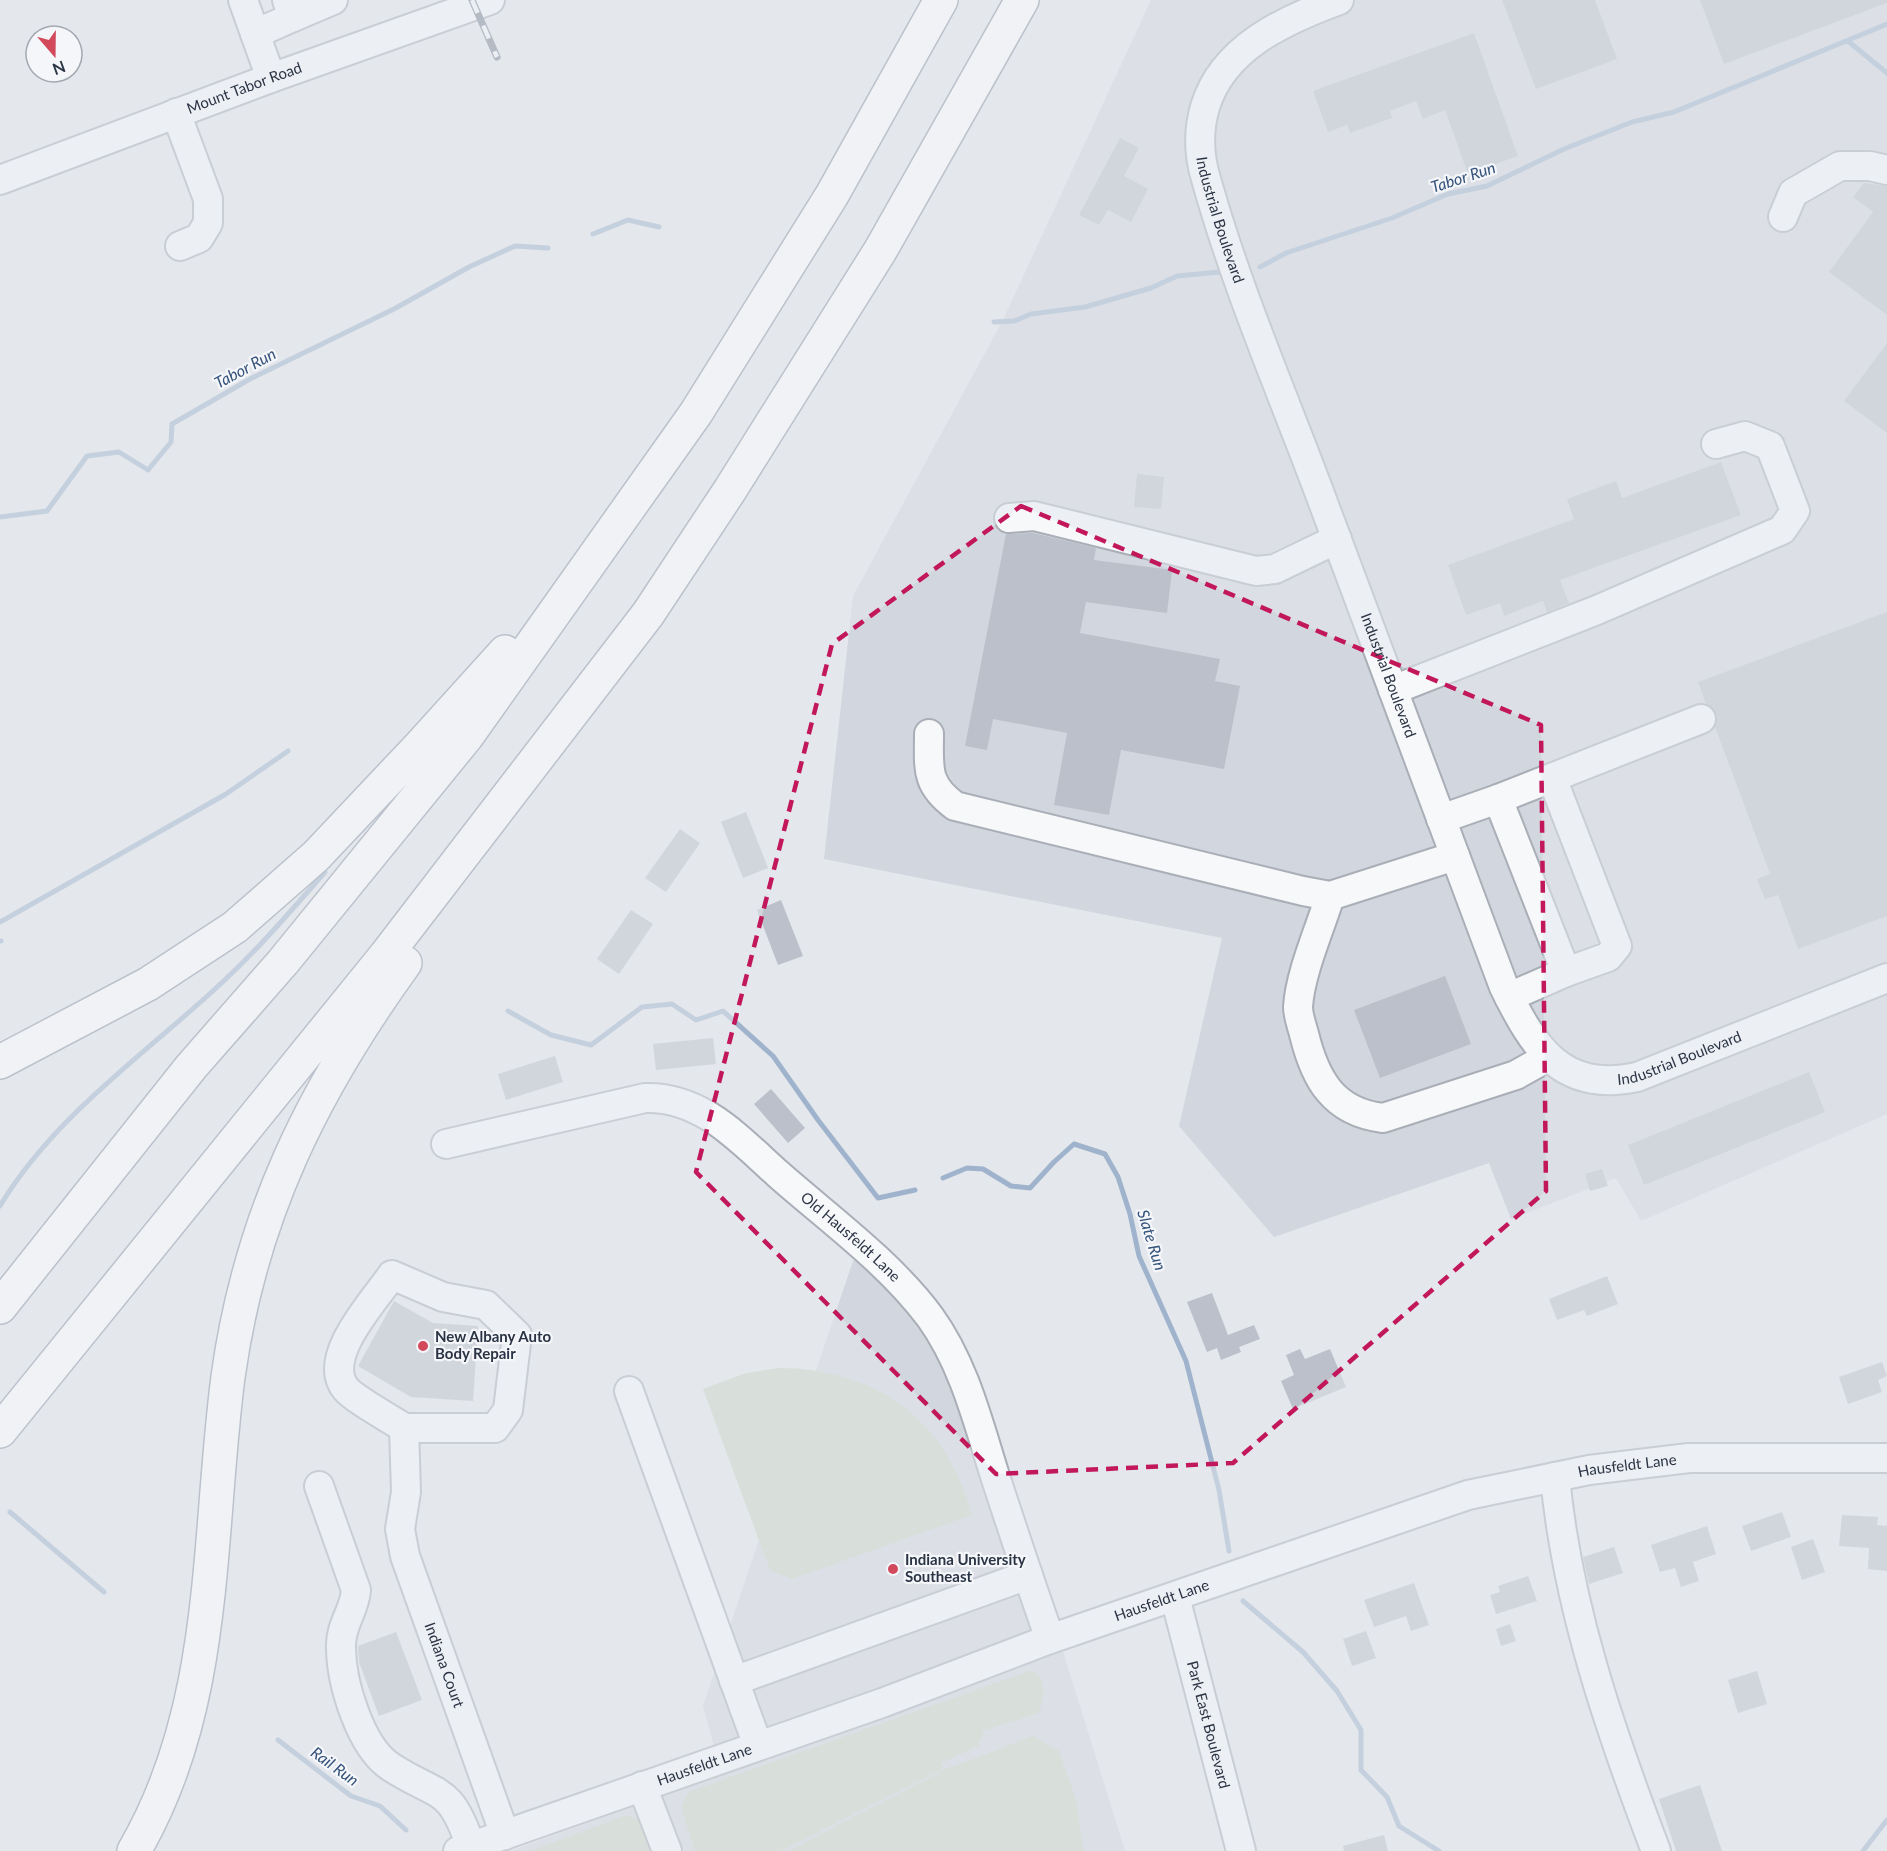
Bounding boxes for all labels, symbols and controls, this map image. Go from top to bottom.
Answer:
north arrow [24,24,84,84]
text: N [50,58,68,80]
street label: Mount Tabor Road [184,58,304,117]
street label: Industrial Boulevard [1193,155,1249,285]
water label: Tabor Run [1428,157,1498,196]
water label: Tabor Run [211,343,279,392]
street label: Industrial Boulevard [1358,610,1421,740]
street label: Industrial Boulevard [1616,1027,1744,1088]
street label: Old Hausfeldt Lane [798,1188,905,1285]
water label: Slate Run [1134,1207,1171,1273]
place label: New Albany Auto Body Repair [435,1327,552,1362]
marker: New Albany Auto Body Repair [416,1339,430,1353]
street label: Hausfeldt Lane [1576,1450,1677,1480]
place label: Indiana University Southeast [905,1550,1026,1585]
marker: Indiana University Southeast [886,1562,900,1576]
street label: Hausfeldt Lane [1112,1575,1211,1624]
street label: Indiana Court [421,1620,469,1710]
street label: Park East Boulevard [1184,1659,1234,1790]
street label: Hausfeldt Lane [654,1739,754,1789]
water label: Rail Run [308,1742,363,1789]

